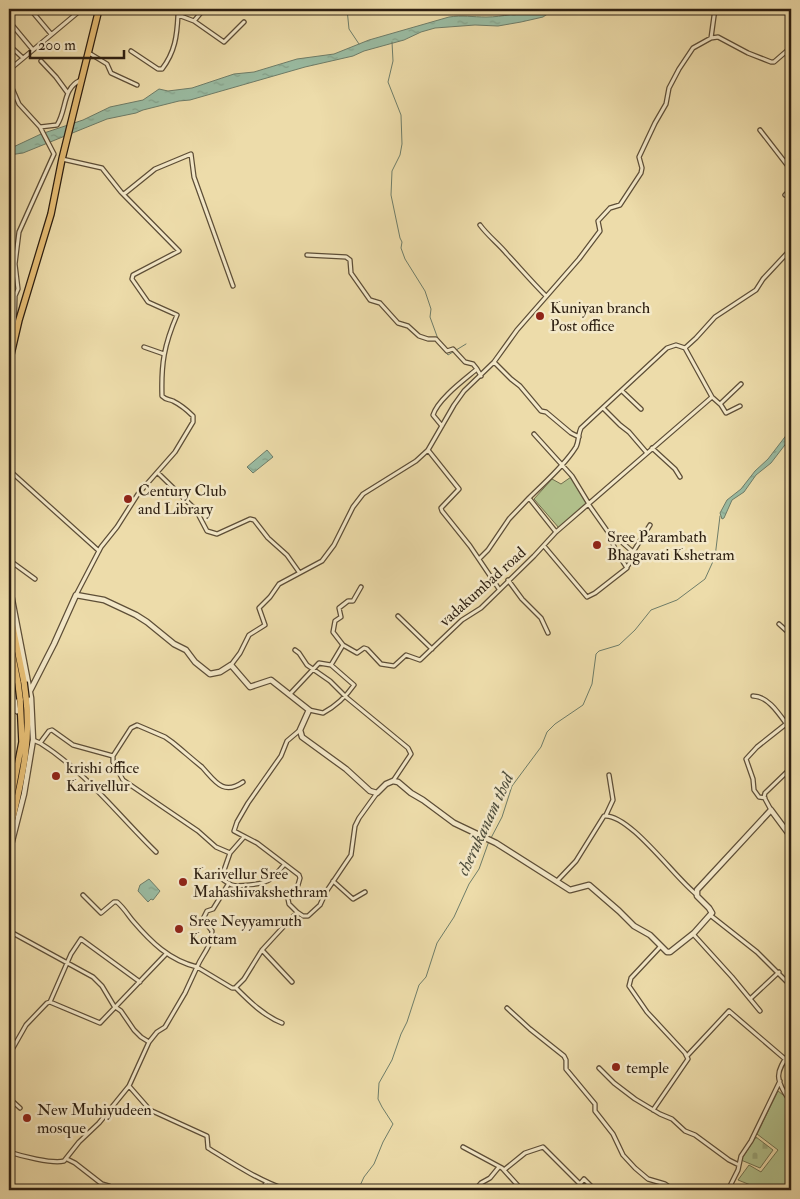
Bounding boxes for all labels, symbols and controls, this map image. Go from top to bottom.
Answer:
scale bar [30,28,124,60]
text: 200 m [38,36,76,55]
place label: Kuniyan branch Post office [550,298,651,336]
marker: Kuniyan branch Post office [534,310,546,322]
place label: Century Club and Library [138,481,226,519]
marker: Century Club and Library [122,493,134,505]
place label: Sree Parambath Bhagavati Kshetram [607,527,735,565]
marker: Sree Parambath Bhagavati Kshetram [591,539,603,551]
street label: vadakumbad road [434,543,530,632]
place label: krishi office Karivellur [66,758,139,796]
water label: cherukanam thod [452,768,520,879]
marker: krishi office Karivellur [50,770,62,782]
place label: Karivellur Sree Mahashivakshethram [193,864,329,902]
marker: Karivellur Sree Mahashivakshethram [177,876,189,888]
place label: Sree Neyyamruth Kottam [189,911,303,949]
marker: Sree Neyyamruth Kottam [173,923,185,935]
place label: temple [626,1058,669,1079]
marker: temple [610,1061,622,1073]
place label: New Muhiyudeen mosque [37,1100,152,1138]
marker: New Muhiyudeen mosque [21,1112,33,1124]

